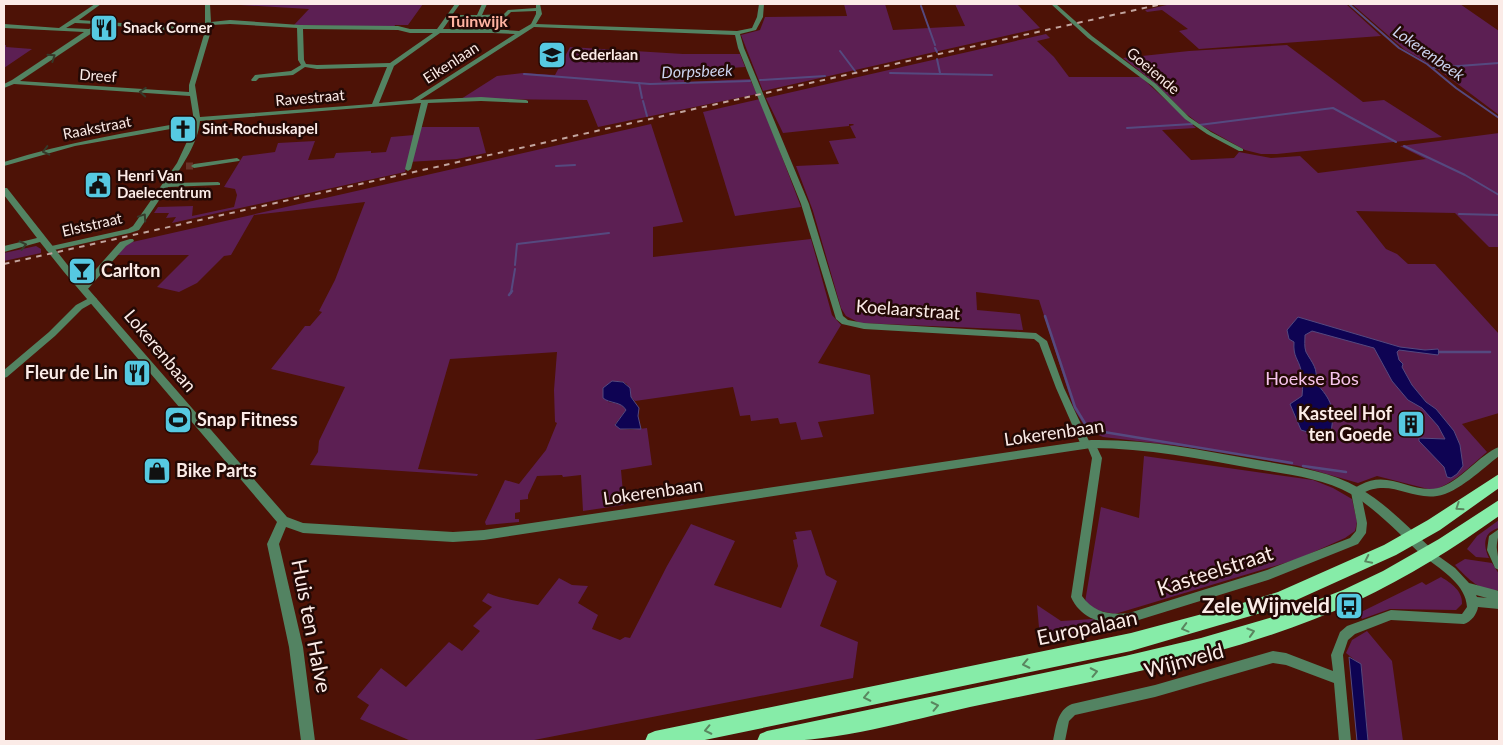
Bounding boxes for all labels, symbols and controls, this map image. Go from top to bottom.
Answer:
district label: Tuinwijk [448,11,508,30]
restaurant icon: Snack Corner [89,13,119,43]
place label: Snack Corner [123,18,212,36]
water label: Lokerenbeek [1390,21,1469,84]
street label: Eikenlaan [419,38,482,87]
school or university icon: Cederlaan [537,40,567,70]
street label: Goeiende [1124,43,1184,98]
place label: Cederlaan [571,45,638,63]
one-way arrow [46,54,56,63]
water label: Dorpsbeek [661,60,733,81]
street label: Dreef [79,65,118,85]
street label: Ravestraat [275,85,346,109]
one-way arrow [138,87,146,98]
street label: Raakstraat [61,111,133,142]
church icon: Sint-Rochuskapel [168,114,198,144]
place label: Sint-Rochuskapel [202,119,318,137]
one-way arrow [42,145,51,156]
place label: Henri Van Daelecentrum [117,166,211,201]
public building icon: Henri Van Daelecentrum [83,170,113,200]
street label: Elststraat [60,208,124,240]
one-way arrow [137,213,146,223]
one-way arrow [19,240,28,251]
bar icon: Carlton [67,256,97,286]
place label: Carlton [101,259,160,281]
street label: Koelaarstraat [855,294,961,324]
street label: Lokerenbaan [120,305,202,396]
restaurant icon: Fleur de Lin [122,358,152,388]
place label: Fleur de Lin [25,361,118,383]
park label: Hoekse Bos [1265,367,1359,389]
place label: Kasteel Hof ten Goede [1298,402,1393,445]
sports icon: Snap Fitness [163,405,193,435]
place label: Snap Fitness [197,408,298,430]
building icon: Kasteel Hof ten Goede [1396,409,1426,439]
street label: Lokerenbaan [1002,414,1105,450]
shop icon: Bike Parts [142,456,172,486]
place label: Bike Parts [176,459,257,481]
street label: Lokerenbaan [601,473,704,509]
one-way arrow [1455,501,1464,511]
street label: Kasteelstraat [1153,539,1276,600]
one-way arrow [1364,554,1373,565]
street label: Huis ten Halve [287,557,338,695]
bus stop icon: Zele Wijnveld [1334,591,1364,621]
place label: Zele Wijnveld [1202,592,1330,617]
street label: Europalaan [1034,604,1139,649]
one-way arrow [1181,623,1189,633]
one-way arrow [1246,627,1255,637]
street label: Wijnveld [1141,637,1226,682]
one-way arrow [1022,658,1031,669]
one-way arrow [1089,667,1098,678]
one-way arrow [863,691,871,702]
one-way arrow [930,701,939,712]
one-way arrow [704,724,712,735]

